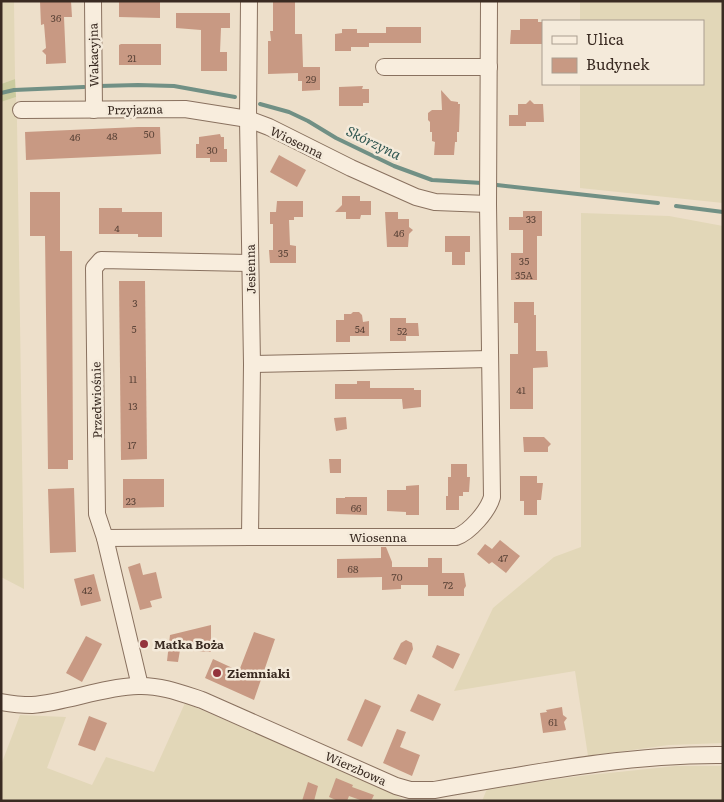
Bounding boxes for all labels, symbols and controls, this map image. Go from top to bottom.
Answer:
house number: 36 [51,10,62,25]
legend [542,20,704,85]
street label: Wakacyjna [83,22,103,87]
text: Ulica [586,27,625,50]
house number: 21 [127,50,137,65]
text: Budynek [586,52,650,75]
house number: 29 [306,71,316,86]
street label: Przyjazna [107,100,164,118]
water label: Skórzyna [343,120,405,164]
street label: Wiosenna [267,121,327,163]
house number: 50 [144,126,155,141]
house number: 48 [106,128,118,143]
house number: 46 [70,129,81,144]
house number: 30 [206,142,218,157]
house number: 33 [526,211,536,226]
house number: 4 [114,220,120,235]
house number: 46 [394,225,405,240]
street label: Jesienna [241,243,259,294]
house number: 35 [278,245,288,260]
house number: 35 [519,253,529,268]
house number: 35A [515,267,534,282]
house number: 3 [132,295,138,310]
house number: 5 [131,321,137,336]
house number: 54 [355,321,366,336]
house number: 52 [397,323,407,338]
street label: Przedwiośnie [86,361,106,439]
house number: 11 [129,371,137,386]
house number: 41 [516,382,526,397]
house number: 13 [128,398,138,413]
house number: 17 [128,437,136,452]
house number: 23 [126,493,136,508]
house number: 66 [351,500,362,515]
street label: Wiosenna [349,528,407,546]
house number: 47 [498,550,508,565]
house number: 68 [348,561,359,576]
house number: 70 [392,569,403,584]
house number: 72 [443,577,453,592]
house number: 42 [82,582,92,597]
place label: Matka Boża [154,635,224,653]
marker: Matka Boża [138,638,150,650]
place label: Ziemniaki [227,664,291,682]
marker: Ziemniaki [211,667,223,679]
house number: 61 [548,714,558,729]
street label: Wierzbowa [322,746,390,790]

